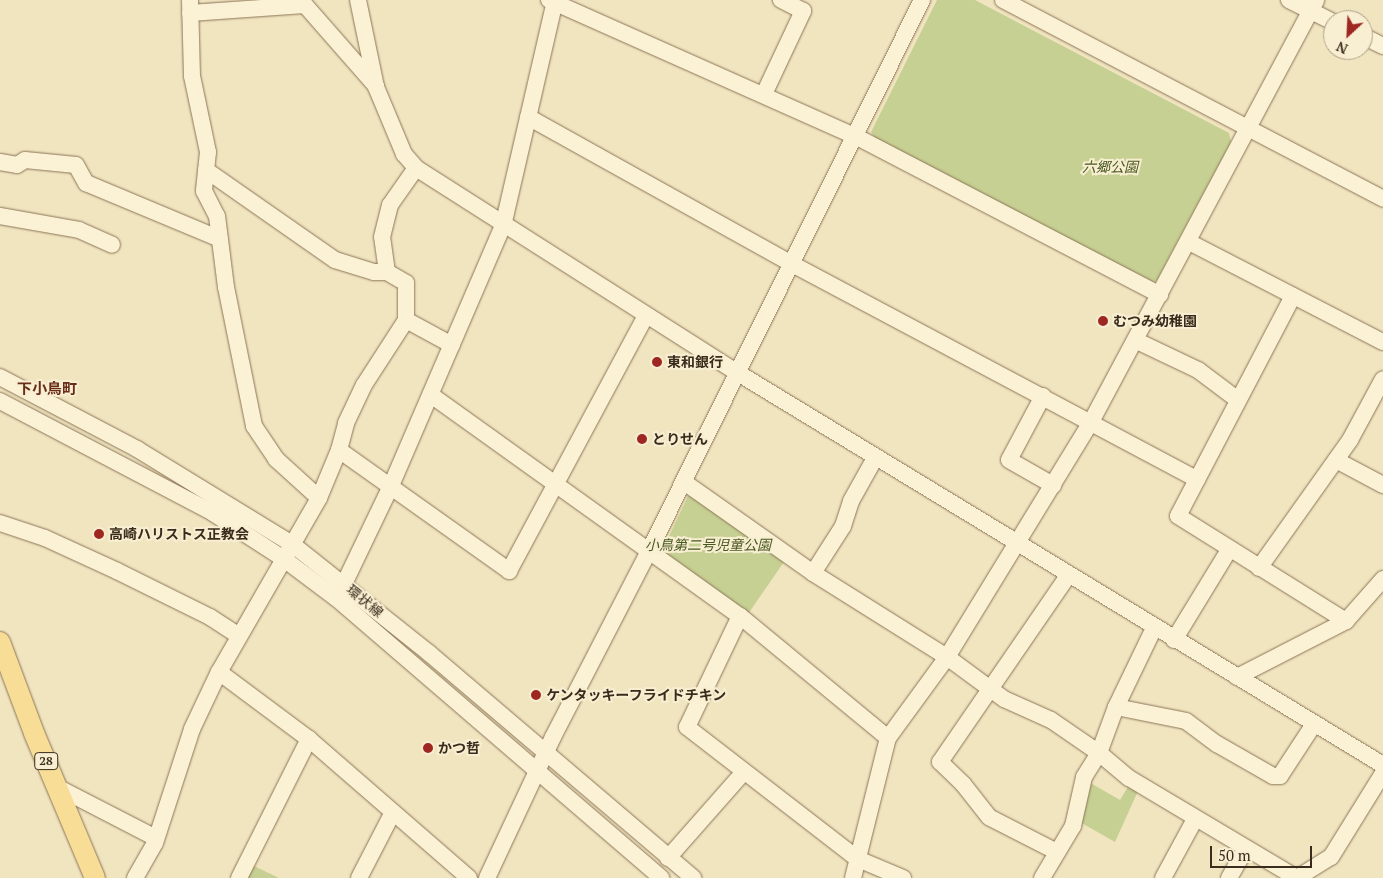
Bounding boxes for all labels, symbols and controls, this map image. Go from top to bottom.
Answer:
north arrow [1323,10,1373,60]
text: N [1333,37,1351,59]
park label: 六郷公園 [1082,159,1138,175]
place label: むつみ幼稚園 [1113,313,1197,329]
marker: むつみ幼稚園 [1097,315,1109,327]
place label: 東和銀行 [667,354,723,370]
marker: 東和銀行 [651,356,663,368]
district label: 下小鳥町 [17,380,77,398]
place label: とりせん [652,431,708,447]
marker: とりせん [636,433,648,445]
place label: 高崎ハリストス正教会 [109,526,249,542]
marker: 高崎ハリストス正教会 [93,528,105,540]
park label: 小鳥第二号児童公園 [645,537,771,553]
street label: 環状線 [343,581,387,621]
place label: ケンタッキーフライドチキン [546,687,728,703]
marker: ケンタッキーフライドチキン [530,689,542,701]
place label: かつ哲 [438,740,480,756]
marker: かつ哲 [422,742,434,754]
road number: 28 [34,751,58,770]
scale bar [1213,836,1316,868]
text: 50 m [1218,845,1251,865]

